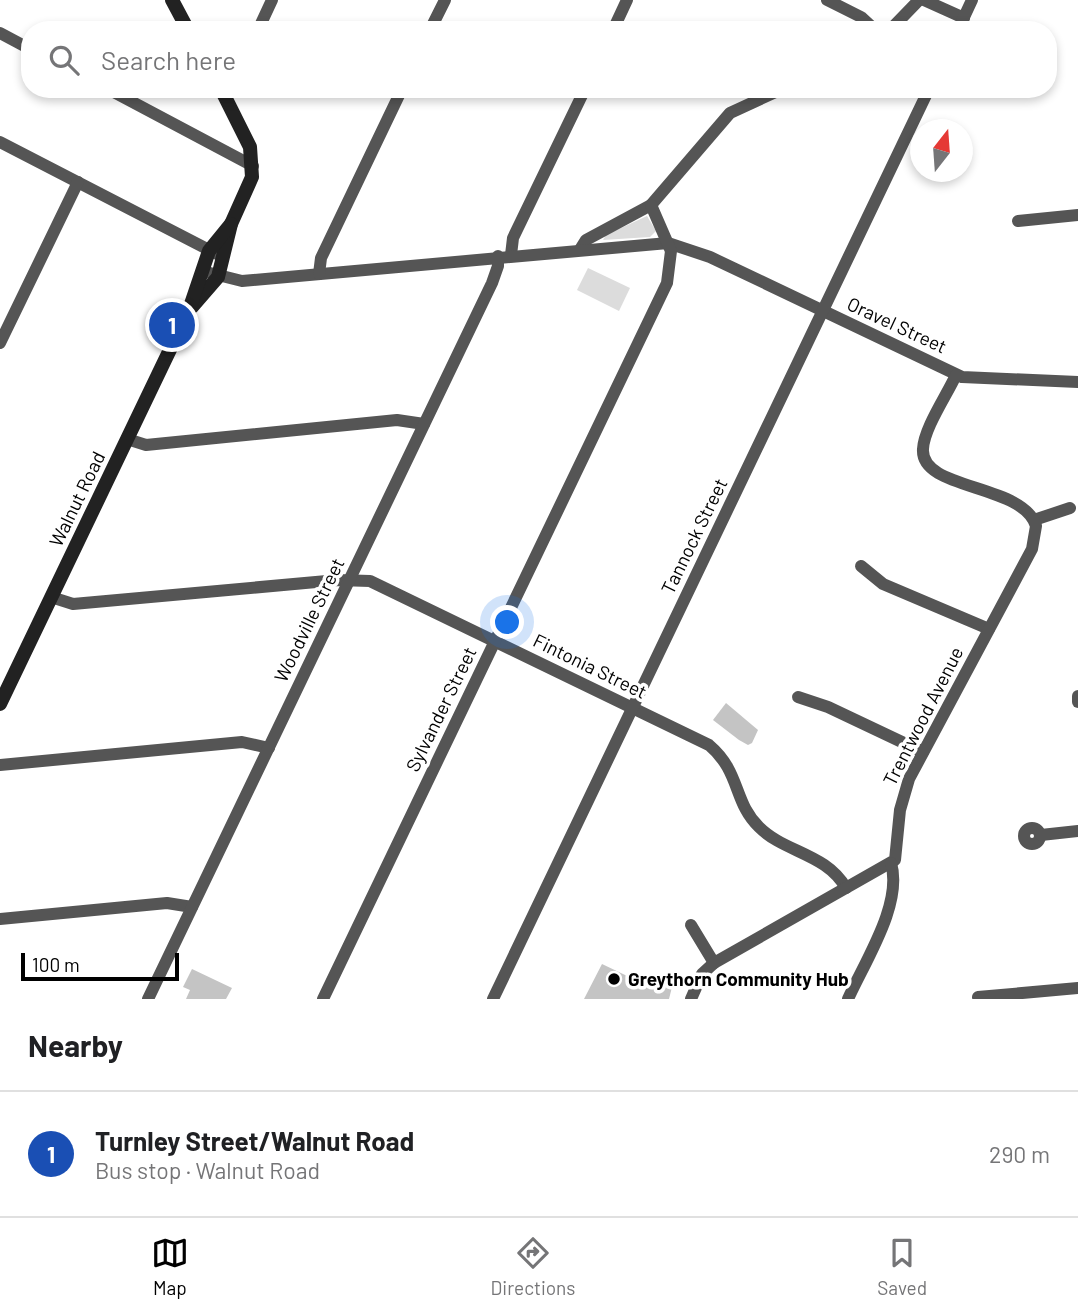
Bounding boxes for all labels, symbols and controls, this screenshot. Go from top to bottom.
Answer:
search box [21,21,1057,98]
icon: search [45,41,83,79]
text: Search here [101,44,236,75]
north arrow [910,119,973,182]
street label: Oravel Street [844,291,951,358]
pin: 1 [149,299,195,351]
street label: Walnut Road [44,447,109,550]
street label: Tannock Street [656,474,732,597]
street label: Woodville Street [269,554,349,686]
your location [490,605,524,639]
street label: Fintonia Street [530,628,651,703]
street label: Sylvander Street [400,643,481,775]
street label: Trentwood Avenue [878,643,967,789]
scale bar [21,950,178,982]
text: 100 m [32,953,80,976]
place label: Greythorn Community Hub [628,967,849,990]
marker: Greythorn Community Hub [606,971,622,987]
text: Nearby [28,1027,123,1063]
text: Turnley Street/Walnut Road [95,1125,414,1156]
text: 1 [47,1140,55,1168]
text: 290 m [989,1140,1050,1168]
text: Bus stop · Walnut Road [95,1156,320,1184]
tab: Map [151,1234,189,1299]
tab: Directions [491,1234,576,1299]
tab: Saved [877,1234,927,1299]

